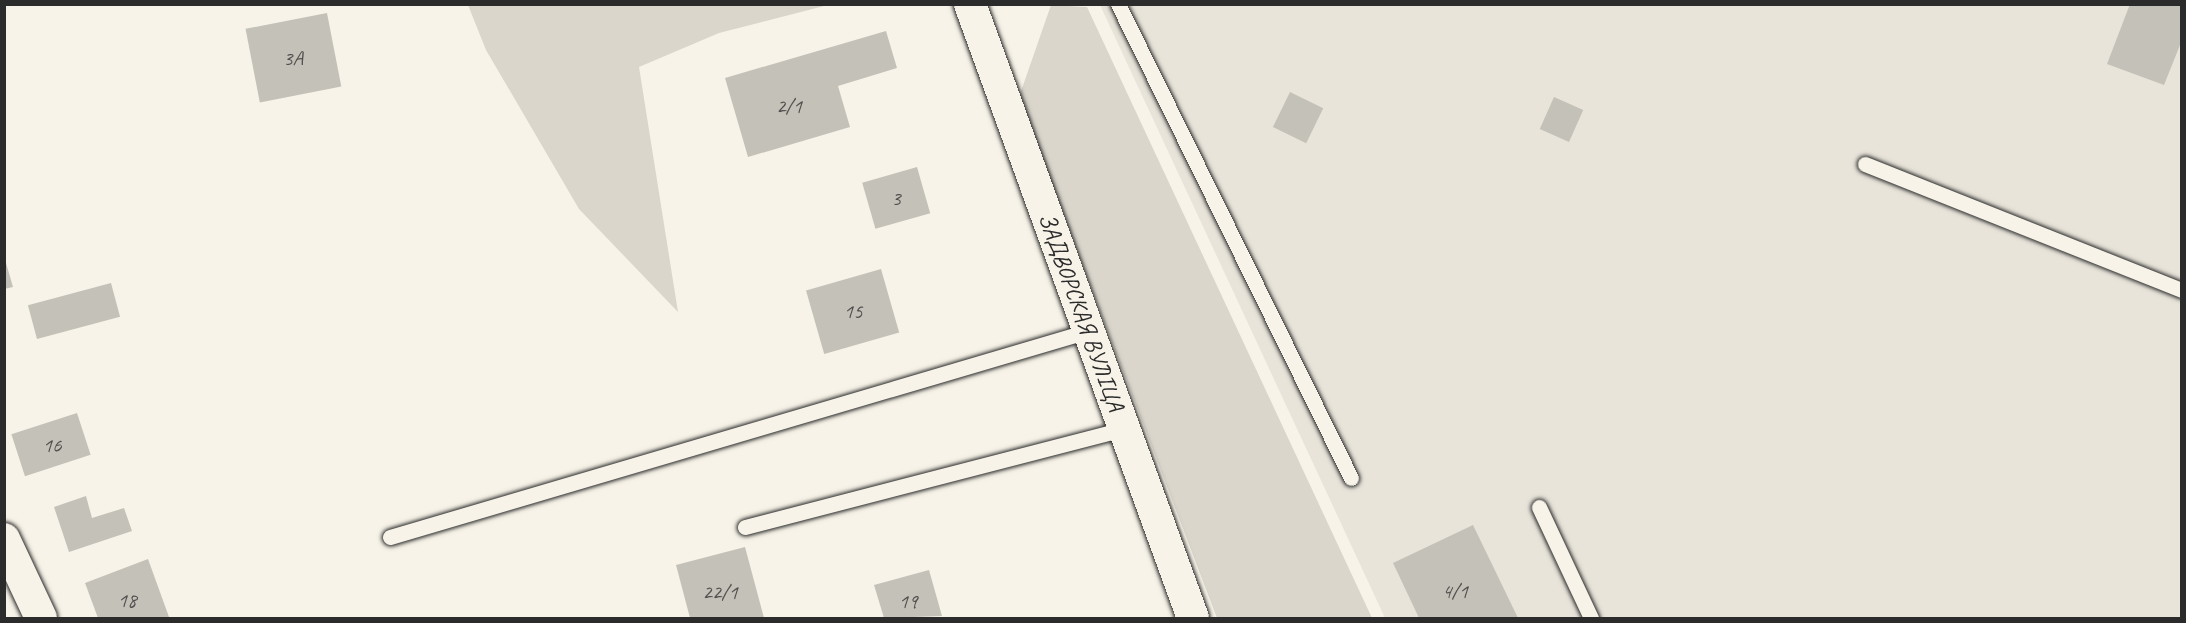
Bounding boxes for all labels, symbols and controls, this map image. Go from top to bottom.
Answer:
house number: 3А [283,45,303,71]
house number: 2/1 [776,93,802,119]
house number: 3 [891,185,901,211]
street label: ЗАДВОРСКАЯ ВУЛІЦА [1032,210,1130,414]
house number: 15 [844,298,862,324]
house number: 16 [43,432,61,458]
house number: 4/1 [1442,578,1468,604]
house number: 22/1 [702,579,738,605]
house number: 18 [118,587,136,613]
house number: 19 [899,588,917,614]

